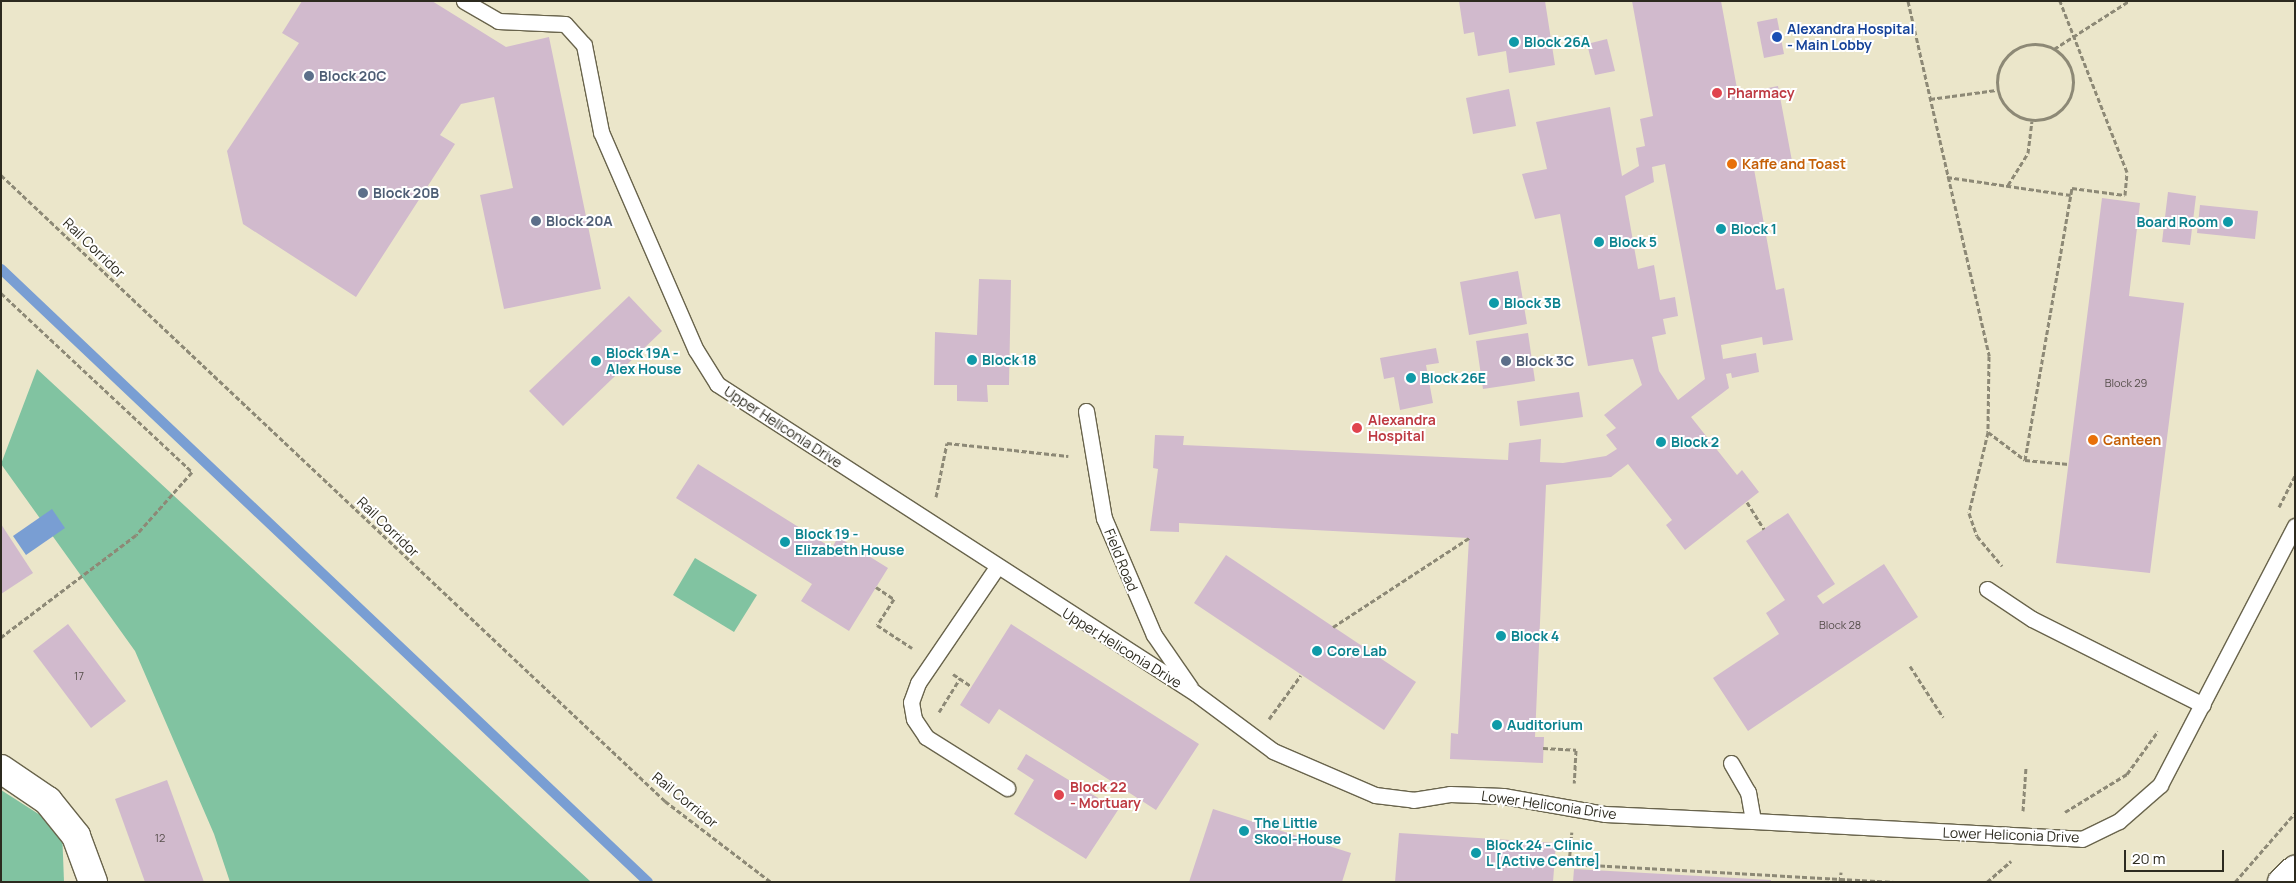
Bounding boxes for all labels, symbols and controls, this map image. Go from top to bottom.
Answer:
place label: Alexandra Hospital - Main Lobby [1787,21,1914,54]
marker: Alexandra Hospital - Main Lobby [1771,31,1783,43]
place label: Block 26A [1524,34,1590,50]
marker: Block 26A [1508,36,1520,48]
place label: Block 20C [319,68,387,84]
marker: Block 20C [303,70,315,82]
place label: Pharmacy [1727,85,1795,101]
marker: Pharmacy [1711,87,1723,99]
place label: Kaffe and Toast [1742,156,1846,172]
marker: Kaffe and Toast [1726,158,1738,170]
place label: Block 20B [373,185,439,201]
marker: Block 20B [357,187,369,199]
place label: Block 20A [546,213,613,229]
street label: Rail Corridor [60,214,128,282]
place label: Board Room [2136,214,2218,230]
marker: Block 20A [530,215,542,227]
marker: Board Room [2222,216,2234,228]
place label: Block 1 [1731,221,1777,237]
marker: Block 1 [1715,223,1727,235]
place label: Block 5 [1609,234,1657,250]
marker: Block 5 [1593,236,1605,248]
place label: Block 3B [1504,295,1561,311]
marker: Block 3B [1488,297,1500,309]
place label: Block 19A - Alex House [606,345,682,378]
place label: Block 18 [982,352,1037,368]
place label: Block 3C [1516,353,1574,369]
marker: Block 18 [966,354,978,366]
marker: Block 19A - Alex House [590,355,602,367]
marker: Block 3C [1500,355,1512,367]
place label: Block 26E [1421,370,1486,386]
marker: Block 26E [1405,372,1417,384]
house number: Block 29 [2105,376,2147,390]
street label: Upper Heliconia Drive [721,383,845,471]
place label: Alexandra Hospital [1368,412,1436,444]
marker: Alexandra Hospital [1350,421,1364,435]
place label: Canteen [2103,432,2161,448]
place label: Block 2 [1671,434,1719,450]
marker: Canteen [2087,434,2099,446]
marker: Block 2 [1655,436,1667,448]
street label: Rail Corridor [354,493,422,561]
place label: Block 19 - Elizabeth House [795,526,904,558]
street label: Field Road [1101,526,1141,594]
marker: Block 19 - Elizabeth House [779,536,791,548]
street label: Upper Heliconia Drive [1059,604,1185,692]
house number: Block 28 [1819,618,1861,632]
place label: Block 4 [1511,628,1559,644]
marker: Block 4 [1495,630,1507,642]
place label: Core Lab [1327,643,1387,659]
marker: Core Lab [1311,645,1323,657]
house number: 17 [74,669,84,683]
place label: Auditorium [1507,717,1583,733]
marker: Auditorium [1491,719,1503,731]
street label: Rail Corridor [649,769,721,831]
place label: Block 22 - Mortuary [1070,779,1141,812]
street label: Lower Heliconia Drive [1480,787,1618,823]
marker: Block 22 - Mortuary [1052,788,1066,802]
place label: The Little Skool-House [1254,815,1341,848]
street label: Lower Heliconia Drive [1942,824,2080,846]
marker: The Little Skool-House [1238,825,1250,837]
house number: 12 [155,831,165,845]
place label: Block 24 - Clinic L [Active Centre] [1486,837,1601,870]
scale bar [2126,840,2226,872]
marker: Block 24 - Clinic L [Active Centre] [1470,847,1482,859]
text: 20 m [2132,848,2165,869]

